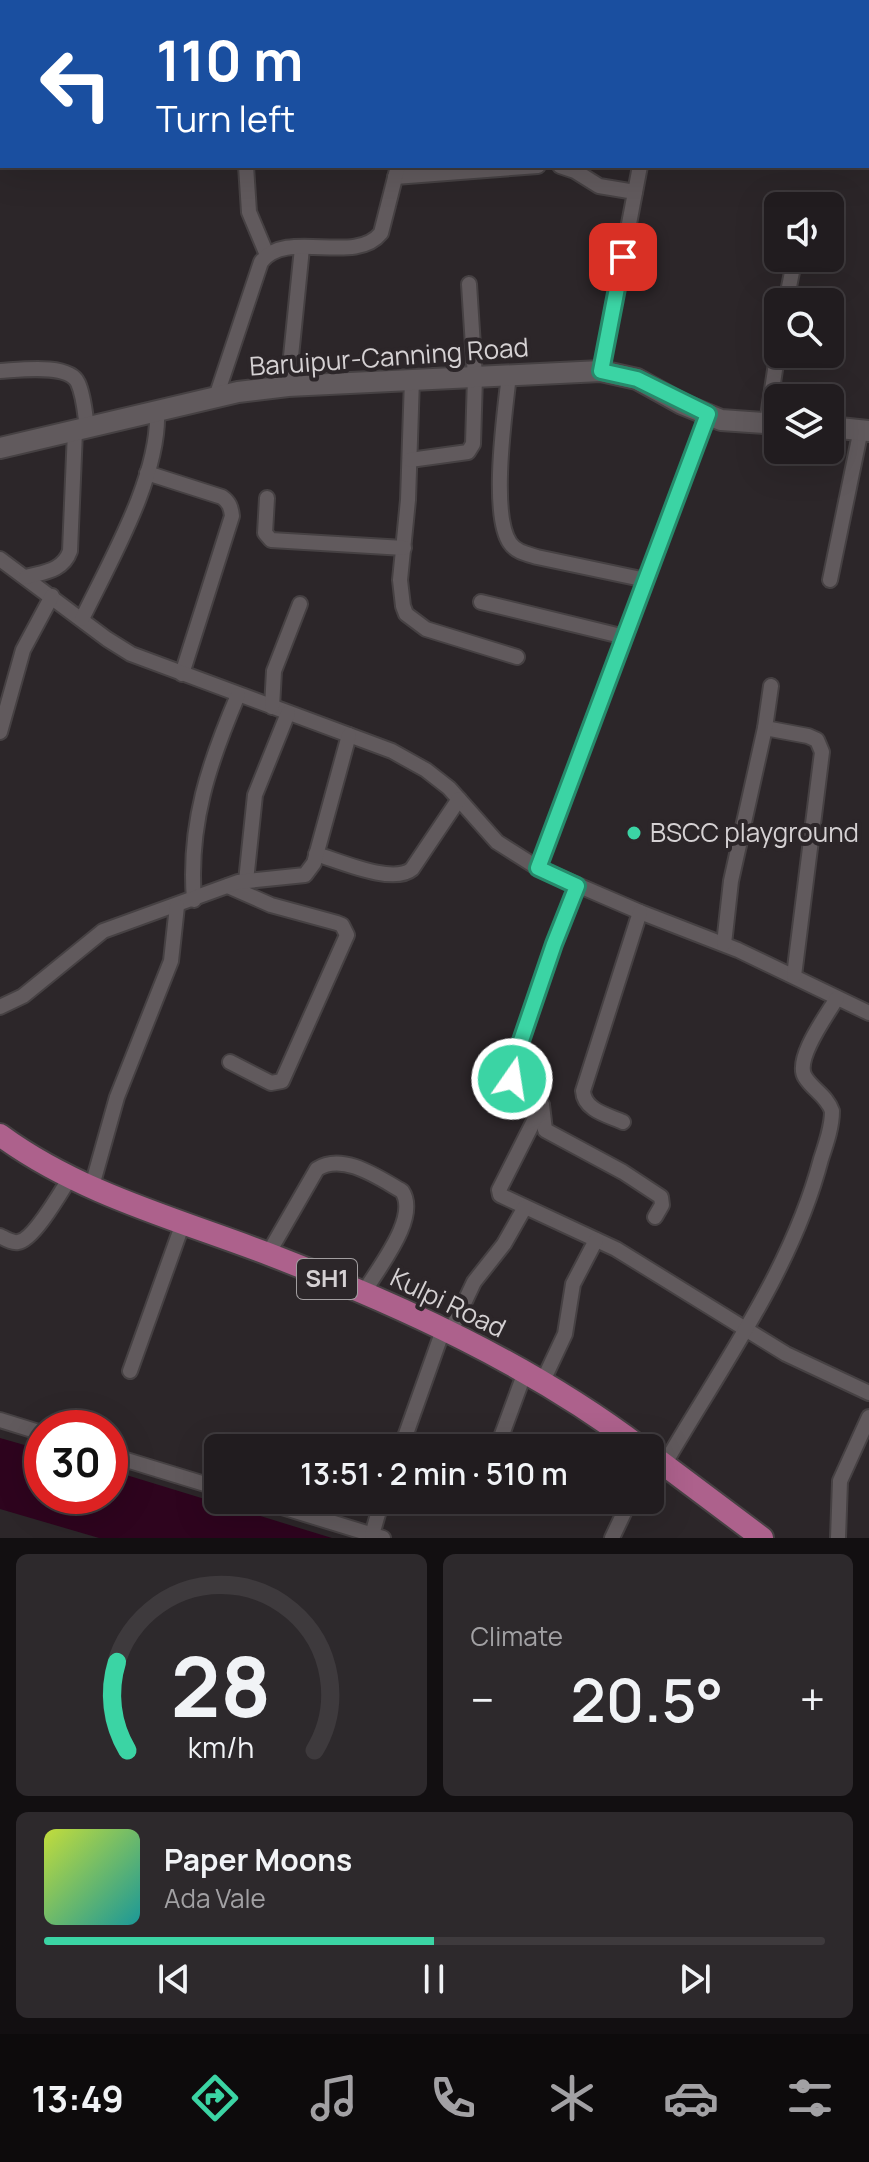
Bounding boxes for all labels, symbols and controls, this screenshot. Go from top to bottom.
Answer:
text: 110 m [156,21,303,98]
icon: left [24,32,128,136]
text: Turn left [156,94,295,143]
map controls [764,192,844,464]
button: sound [764,192,844,272]
pin [589,223,657,291]
icon: arrive [601,235,645,279]
button: search [764,288,844,368]
street label: Baruipur-Canning Road [248,328,530,384]
button: layers [764,384,844,464]
place label: BSCC playground [650,814,859,850]
marker: BSCC playground [625,824,643,842]
position arrow [470,1037,554,1121]
road number: SH1 [297,1259,357,1299]
street label: Kulpi Road [385,1259,512,1346]
speed limit sign: 30 [24,1410,128,1514]
text: 13:51 · 2 min · 510 m [300,1453,568,1494]
text: Climate [471,1618,563,1654]
text: 28 [171,1628,272,1742]
text: 20.5° [570,1658,723,1740]
text: − [471,1669,494,1729]
text: + [800,1669,825,1729]
text: km/h [188,1728,254,1767]
text: Paper Moons [164,1839,352,1880]
text: Ada Vale [164,1880,266,1916]
icon: previous [152,1957,196,2001]
icon: pause [412,1957,456,2001]
icon: next [673,1957,717,2001]
icon: directions [187,2070,243,2126]
icon: music [306,2070,362,2126]
icon: phone [425,2070,481,2126]
icon: climate [544,2070,600,2126]
icon: car [663,2070,719,2126]
icon: filters [782,2070,838,2126]
text: 13:49 [31,2074,124,2123]

